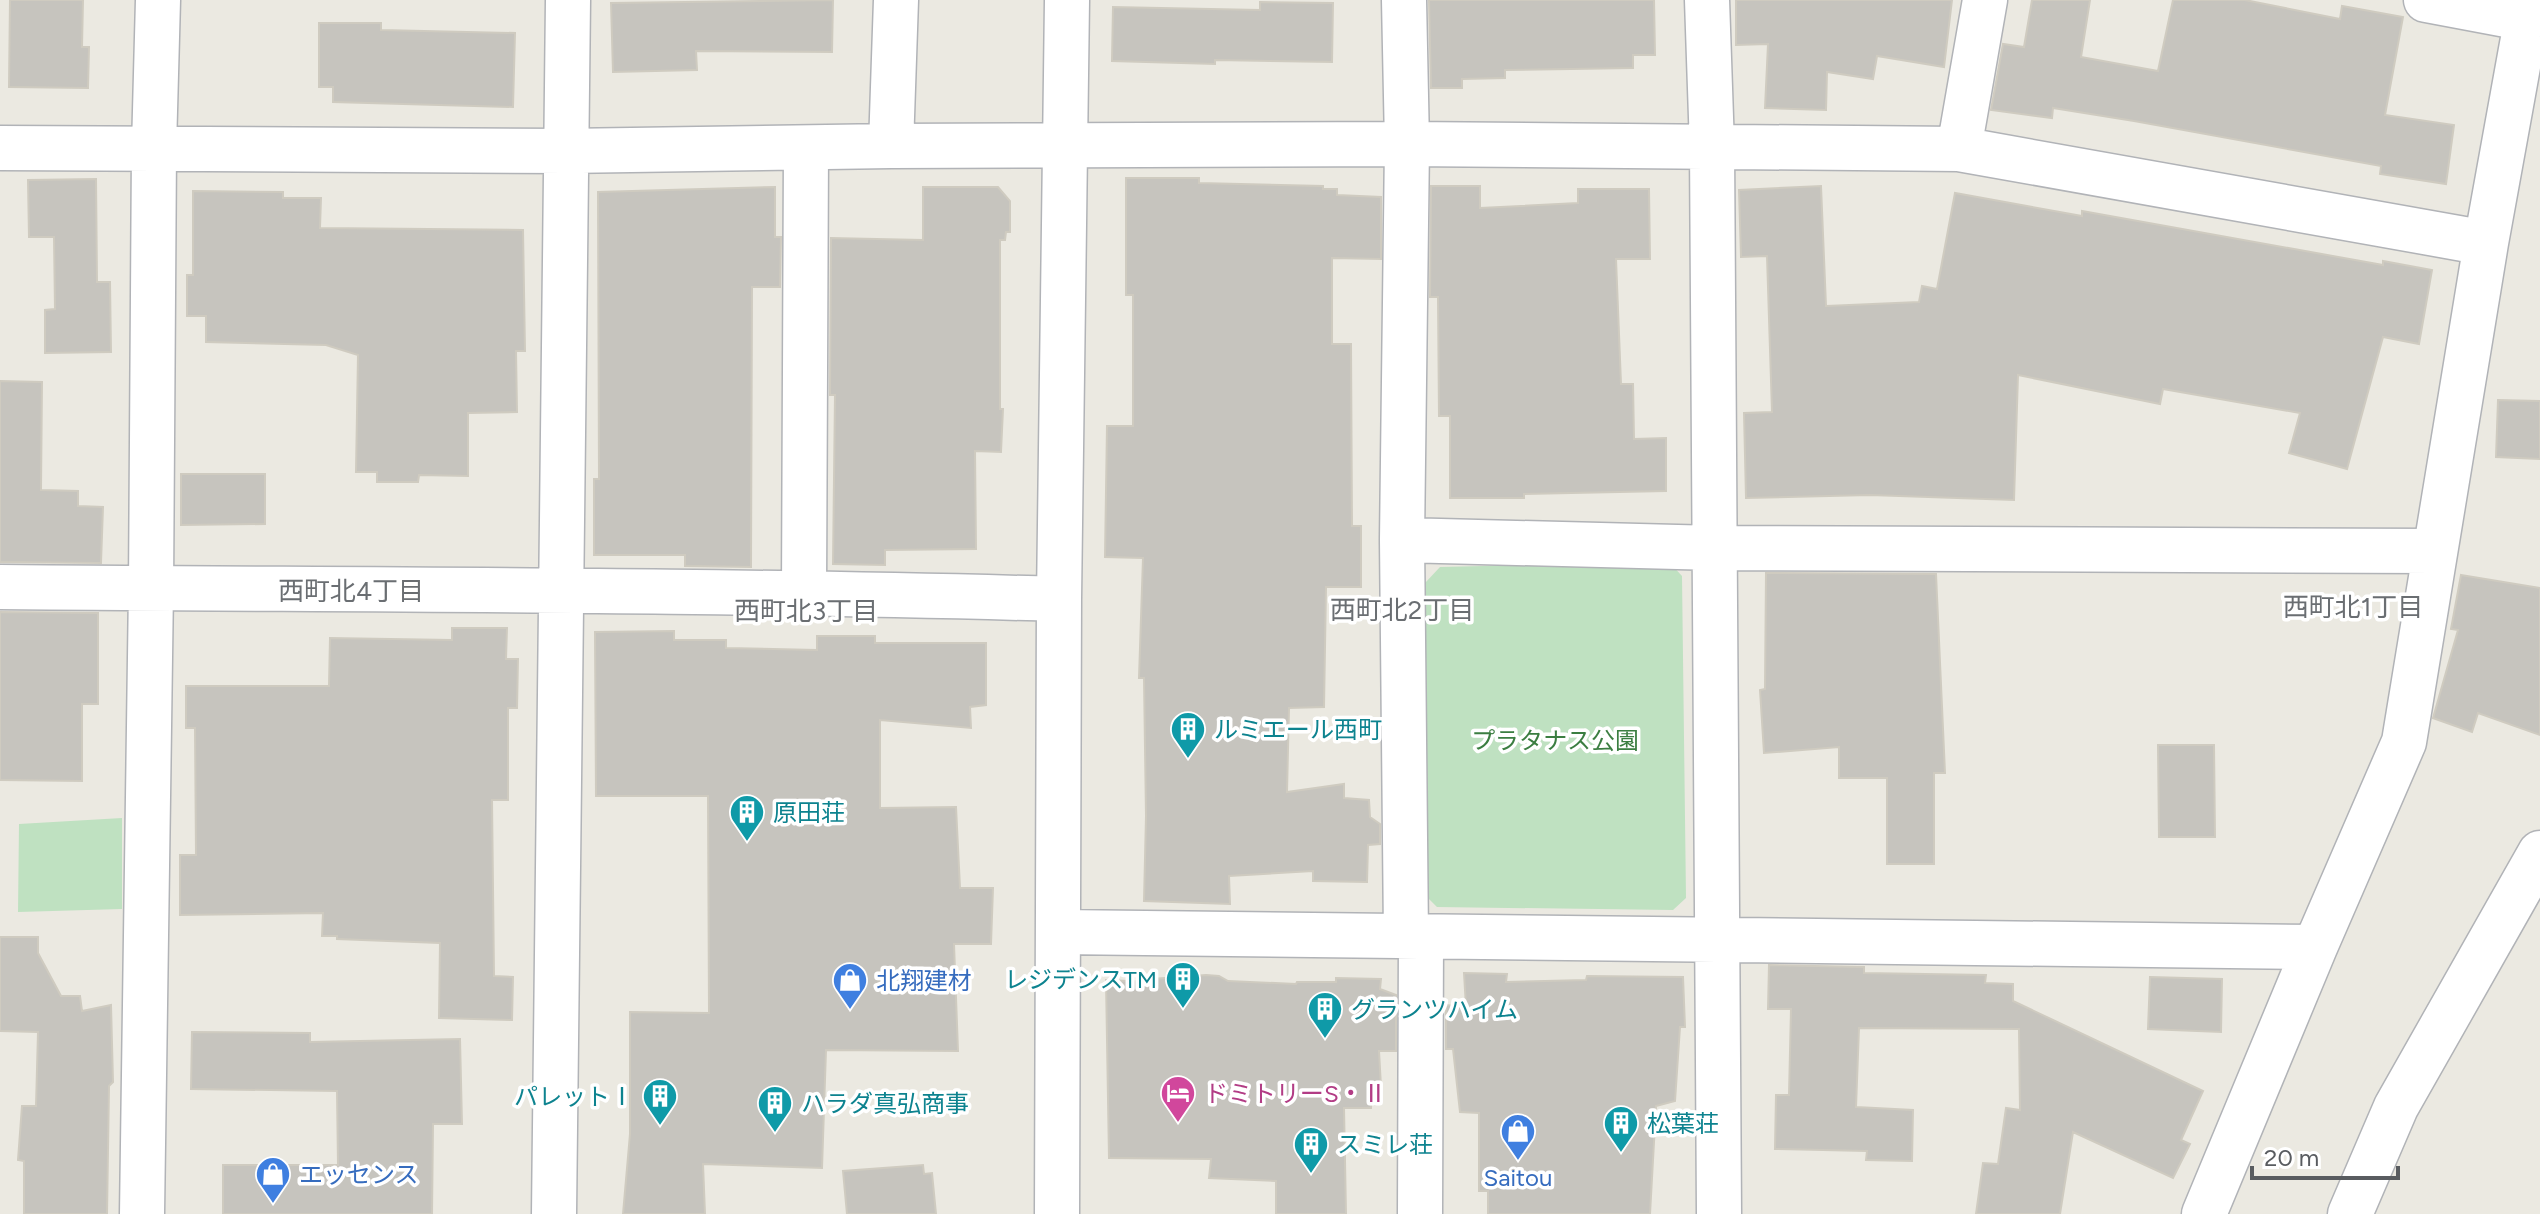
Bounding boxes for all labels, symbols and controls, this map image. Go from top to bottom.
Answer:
district label: 西町北4丁目 [278,575,424,607]
district label: 西町北1丁目 [2283,591,2423,623]
district label: 西町北2丁目 [1330,594,1474,626]
district label: 西町北3丁目 [734,595,878,627]
building icon: ルミエール西町 [1169,710,1207,760]
place label: ルミエール西町 [1214,715,1382,744]
park label: プラタナス公園 [1471,726,1639,755]
building icon: 原田荘 [728,793,766,843]
place label: 原田荘 [773,798,845,827]
building icon: レジデンスTM [1164,960,1202,1010]
shop icon: 北翔建材 [831,961,869,1011]
place label: レジデンスTM [1004,965,1157,994]
place label: 北翔建材 [876,966,972,995]
building icon: グランツハイム [1306,990,1344,1040]
place label: グランツハイム [1351,995,1518,1024]
hotel icon: ドミトリーS・Ⅱ [1159,1074,1197,1124]
building icon: パレットⅠ [641,1077,679,1127]
place label: ドミトリーS・Ⅱ [1204,1079,1387,1108]
place label: パレットⅠ [514,1082,634,1111]
building icon: ハラダ真弘商事 [756,1084,794,1134]
place label: ハラダ真弘商事 [801,1089,969,1118]
building icon: 松葉荘 [1602,1104,1640,1154]
place label: 松葉荘 [1647,1109,1719,1138]
shop icon: Saitou [1499,1112,1537,1162]
building icon: スミレ荘 [1292,1125,1330,1175]
place label: スミレ荘 [1337,1130,1433,1159]
scale bar [2252,1130,2398,1180]
text: 20 m [2264,1143,2319,1172]
shop icon: エッセンス [254,1155,292,1205]
place label: エッセンス [299,1160,419,1189]
place label: Saitou [1484,1163,1552,1192]

